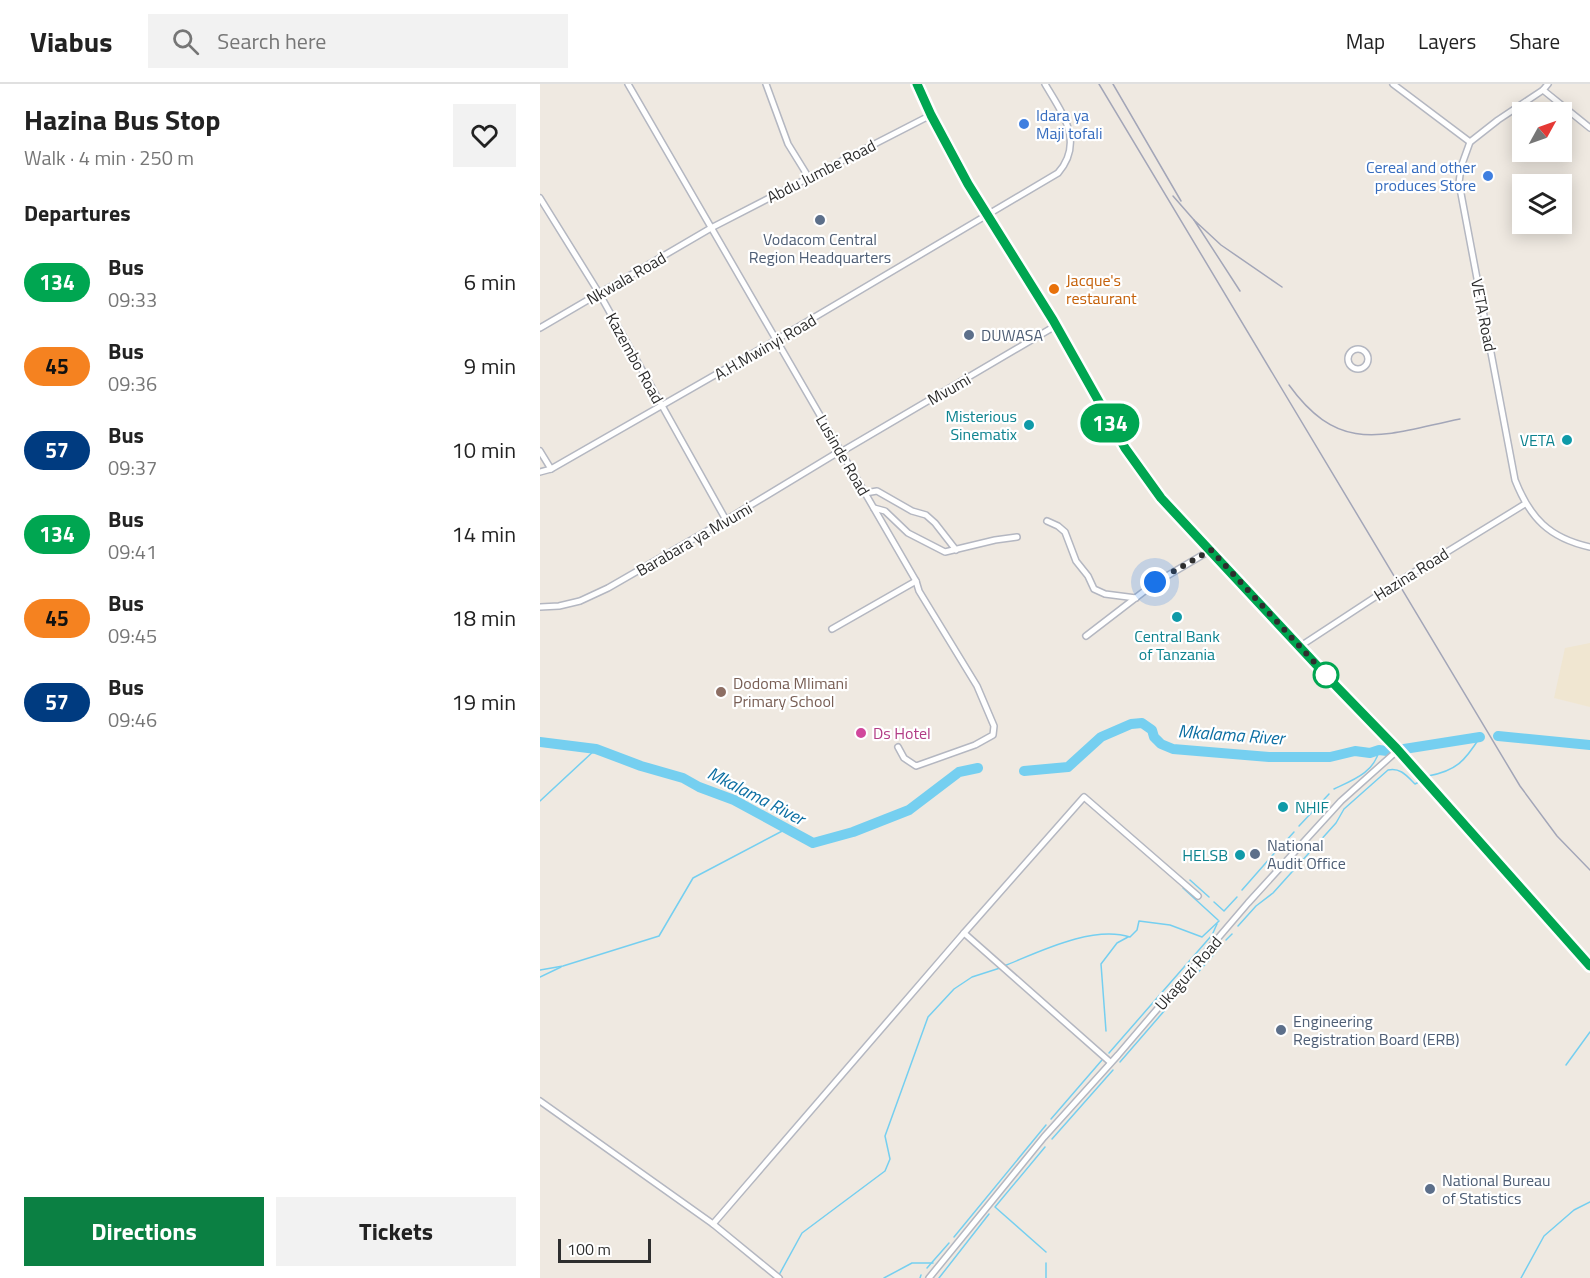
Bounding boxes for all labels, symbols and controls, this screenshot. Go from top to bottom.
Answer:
search box [148,14,568,68]
text: Viabus [30,20,112,63]
text: Search here [217,24,326,58]
icon: search [169,25,202,58]
text: Map [1346,25,1385,57]
text: Layers [1418,25,1476,57]
text: Share [1509,25,1560,57]
text: Hazina Bus Stop [24,98,220,141]
north arrow [1512,102,1572,162]
map controls [1512,102,1572,234]
place label: Idara ya Maji tofali [1036,103,1103,145]
button: heart [453,104,516,167]
marker: Idara ya Maji tofali [1017,117,1031,131]
street label: Abdu Jumbe Road [762,133,880,209]
text: Walk · 4 min · 250 m [24,142,194,173]
place label: Cereal and other produces Store [1366,155,1476,197]
marker: Cereal and other produces Store [1481,169,1495,183]
button: layers [1512,174,1572,234]
text: Departures [24,196,131,230]
marker: Vodacom Central Region Headquarters [813,213,827,227]
place label: Vodacom Central Region Headquarters [749,227,891,269]
street label: Nkwala Road [582,245,670,311]
text: Bus [108,250,144,284]
text: 6 min [464,265,516,299]
text: 134 [39,266,75,298]
place label: Jacque's restaurant [1066,268,1137,310]
street label: VETA Road [1465,277,1503,353]
marker: Jacque's restaurant [1047,282,1061,296]
text: 09:33 [108,284,157,315]
street label: Kazembo Road [600,308,670,408]
street label: A.H.Mwinyi Road [710,308,820,386]
place label: DUWASA [981,323,1043,347]
marker: DUWASA [962,328,976,342]
text: Bus [108,334,144,368]
text: 9 min [464,349,516,383]
text: 45 [45,350,69,382]
street label: Mvumi [923,367,975,411]
text: 09:36 [108,368,157,399]
place label: Misterious Sinematix [945,404,1017,446]
line badge: 134 [1076,404,1144,442]
text: 134 [1092,407,1128,439]
street label: Lusinde Road [810,410,876,500]
text: Bus [108,418,144,452]
marker: Misterious Sinematix [1022,418,1036,432]
place label: VETA [1520,428,1555,452]
text: 10 min [451,433,516,467]
marker: VETA [1560,433,1574,447]
text: 57 [45,434,69,466]
text: 09:37 [108,452,157,483]
street label: Barabara ya Mvumi [631,496,757,582]
text: Bus [108,502,144,536]
text: 14 min [451,517,516,551]
text: 134 [39,518,75,550]
text: 09:41 [108,536,157,567]
street label: Hazina Road [1369,541,1453,607]
your location [1140,567,1170,597]
text: Bus [108,586,144,620]
text: 18 min [451,601,516,635]
text: 45 [45,602,69,634]
marker: Central Bank of Tanzania [1170,610,1184,624]
text: 09:45 [108,620,157,651]
place label: Central Bank of Tanzania [1134,624,1220,666]
unlabelled marker [1313,662,1339,688]
text: Bus [108,670,144,704]
place label: Dodoma Mlimani Primary School [733,671,848,713]
text: 19 min [451,685,516,719]
marker: Dodoma Mlimani Primary School [714,685,728,699]
text: 57 [45,686,69,718]
text: 09:46 [108,704,157,735]
water label: Mkalama River [1177,717,1287,752]
place label: Ds Hotel [873,721,931,745]
marker: Ds Hotel [854,726,868,740]
water label: Mkalama River [703,759,812,833]
place label: NHIF [1295,795,1329,819]
marker: NHIF [1276,800,1290,814]
place label: National Audit Office [1267,833,1346,875]
place label: HELSB [1182,843,1228,867]
marker: National Audit Office [1248,847,1262,861]
marker: HELSB [1233,848,1247,862]
street label: Ukaguzi Road [1149,931,1227,1015]
place label: Engineering Registration Board (ERB) [1293,1009,1459,1051]
marker: Engineering Registration Board (ERB) [1274,1023,1288,1037]
place label: National Bureau of Statistics [1442,1168,1551,1210]
marker: National Bureau of Statistics [1423,1182,1437,1196]
button: Directions [24,1197,264,1266]
button: Tickets [276,1197,516,1266]
scale bar [558,1236,651,1264]
text: 100 m [567,1237,611,1261]

